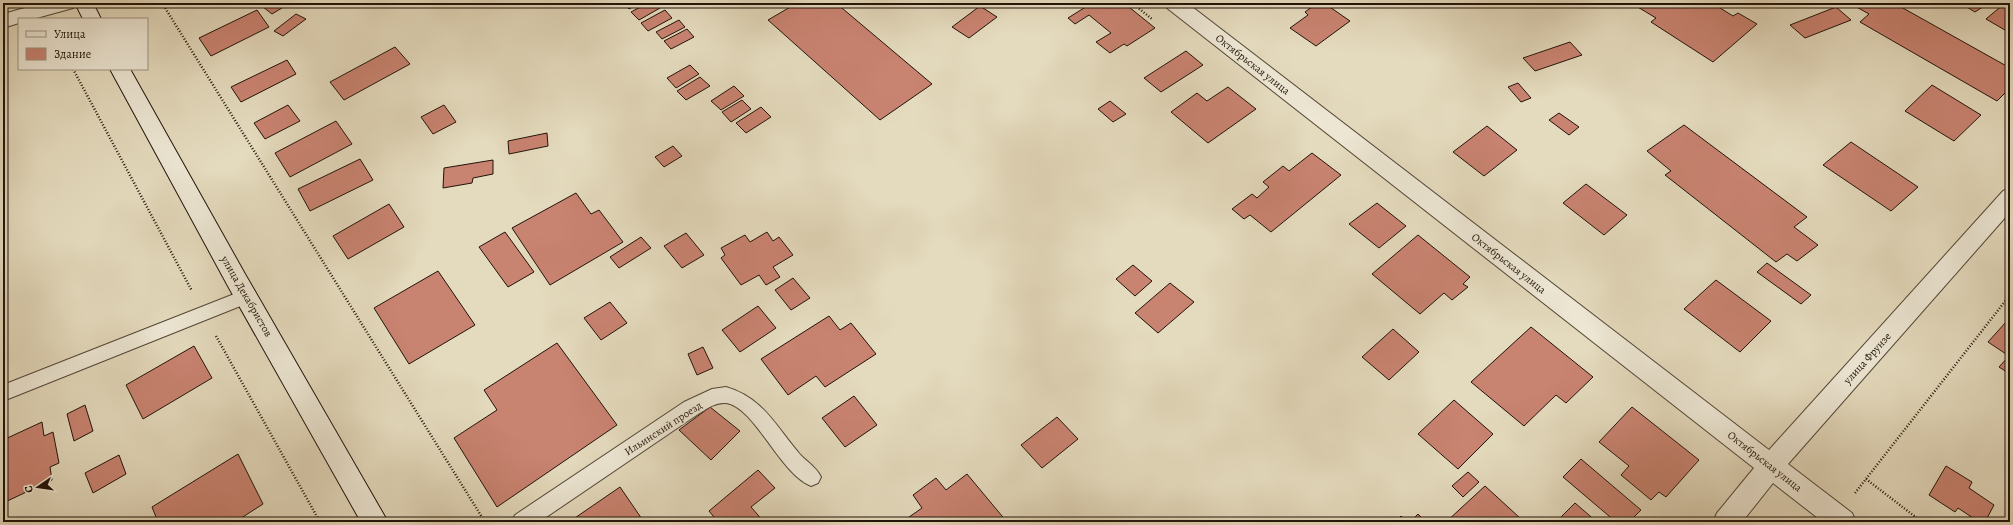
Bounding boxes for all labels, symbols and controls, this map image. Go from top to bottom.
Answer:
legend [18,18,148,70]
text: Улица [54,26,86,42]
street label: Октябрьская улица [1212,31,1294,99]
text: Здание [54,46,91,62]
street label: Октябрьская улица [1468,230,1550,298]
street label: улица Декабристов [217,252,276,340]
street label: улица Фрунзе [1839,329,1895,388]
street label: Ильинский проезд [622,397,705,459]
street label: Октябрьская улица [1724,428,1806,496]
north arrow [18,467,58,507]
text: С [21,484,37,494]

